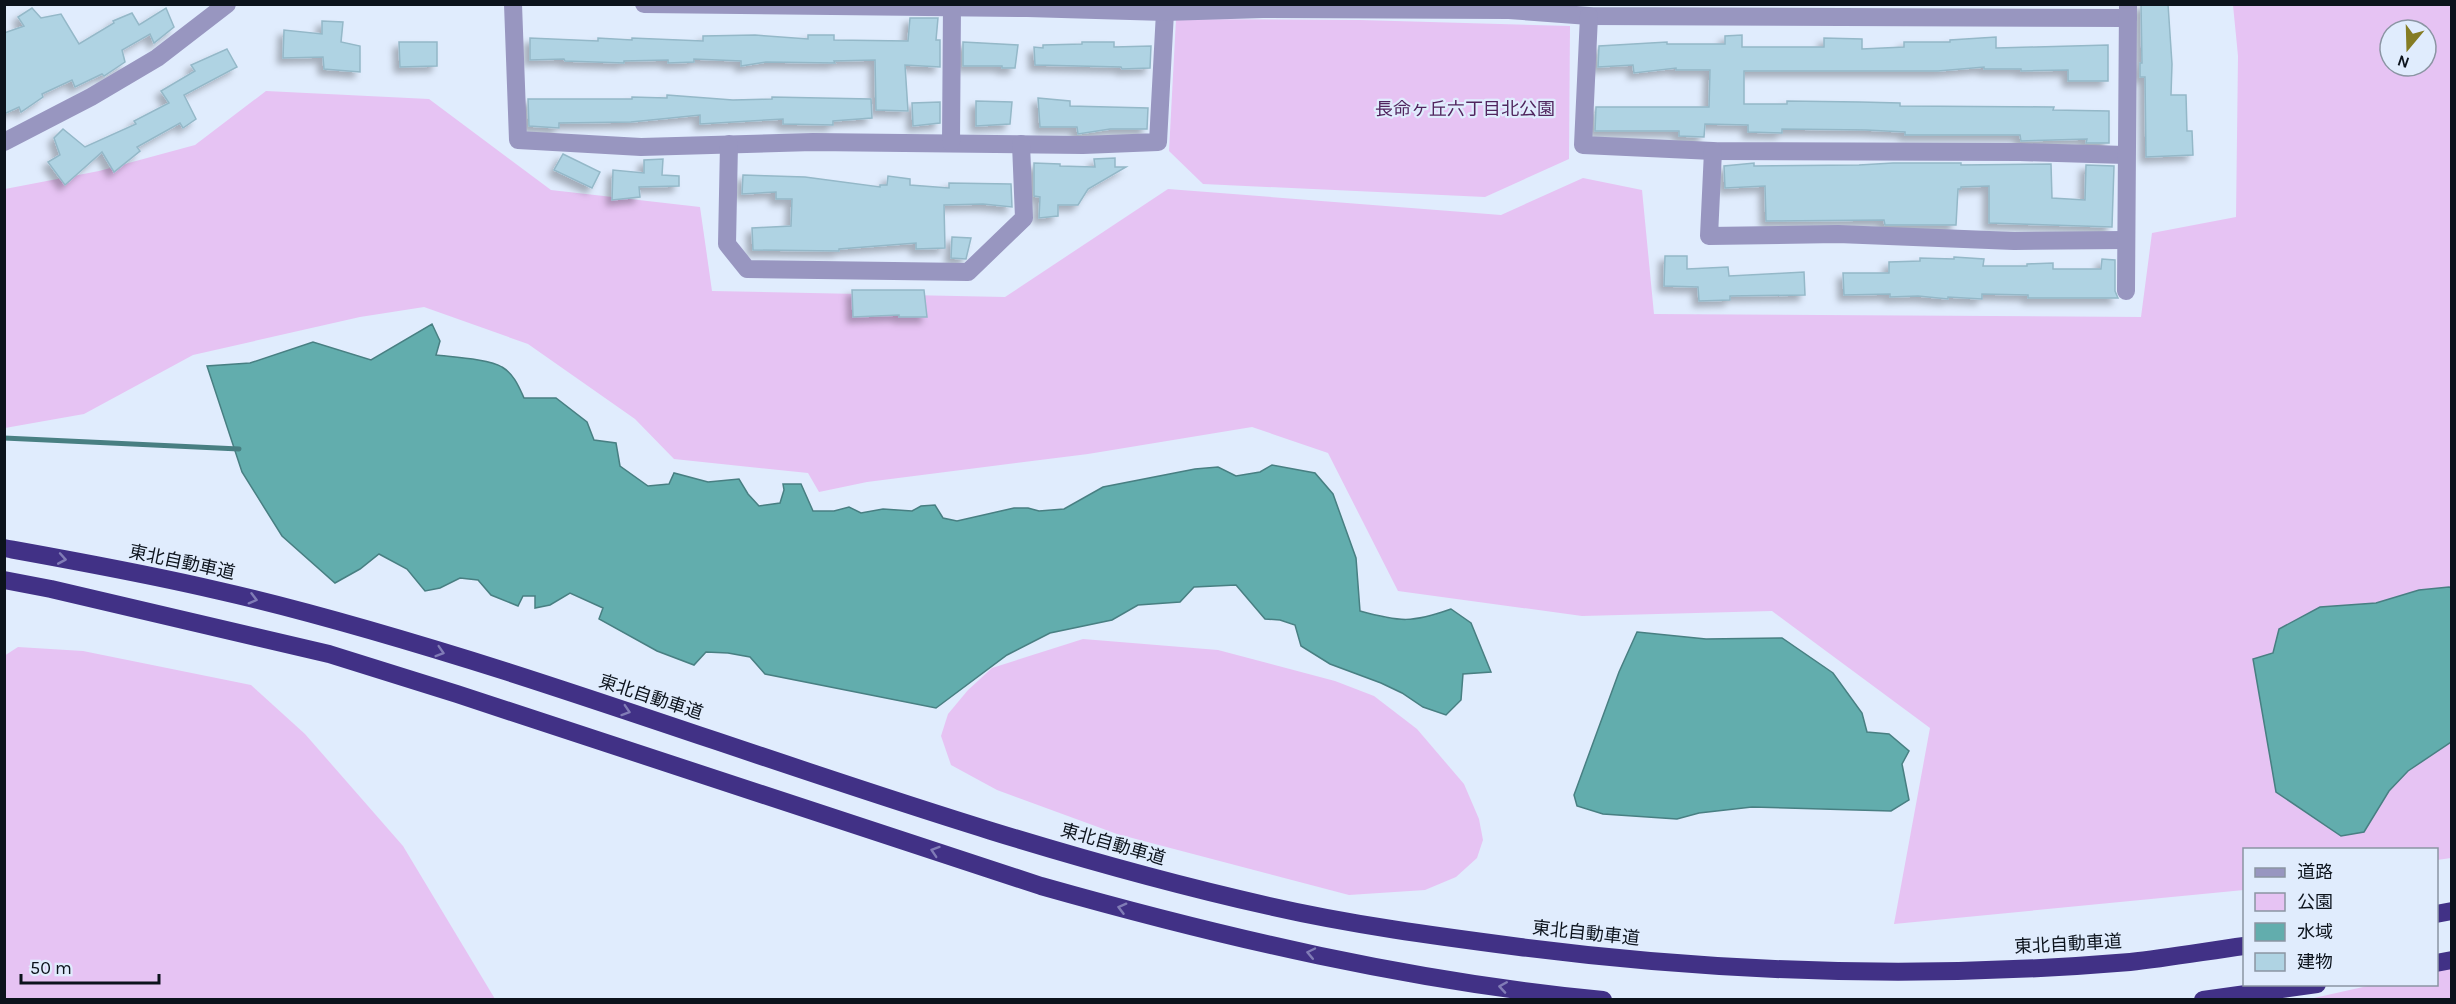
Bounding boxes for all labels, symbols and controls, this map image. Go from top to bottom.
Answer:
north arrow [2378,18,2438,78]
text: N [2395,51,2412,73]
park label: 長命ヶ丘六丁目北公園 [1375,98,1555,120]
street label: 東北自動車道 [127,540,237,584]
one-way arrow [57,552,67,565]
one-way arrow [248,592,258,605]
one-way arrow [435,645,445,657]
street label: 東北自動車道 [596,670,706,724]
one-way arrow [620,704,631,716]
street label: 東北自動車道 [1058,819,1168,869]
one-way arrow [930,846,941,858]
legend [2243,848,2438,986]
text: 道路 [2297,861,2333,883]
text: 公園 [2297,891,2333,913]
one-way arrow [1117,903,1127,916]
street label: 東北自動車道 [1531,916,1641,950]
text: 水域 [2297,921,2333,943]
street label: 東北自動車道 [2013,930,2123,958]
scale bar [21,947,159,985]
one-way arrow [1307,947,1317,960]
text: 建物 [2297,951,2333,973]
text: 50 m [30,957,72,979]
one-way arrow [1499,982,1508,994]

